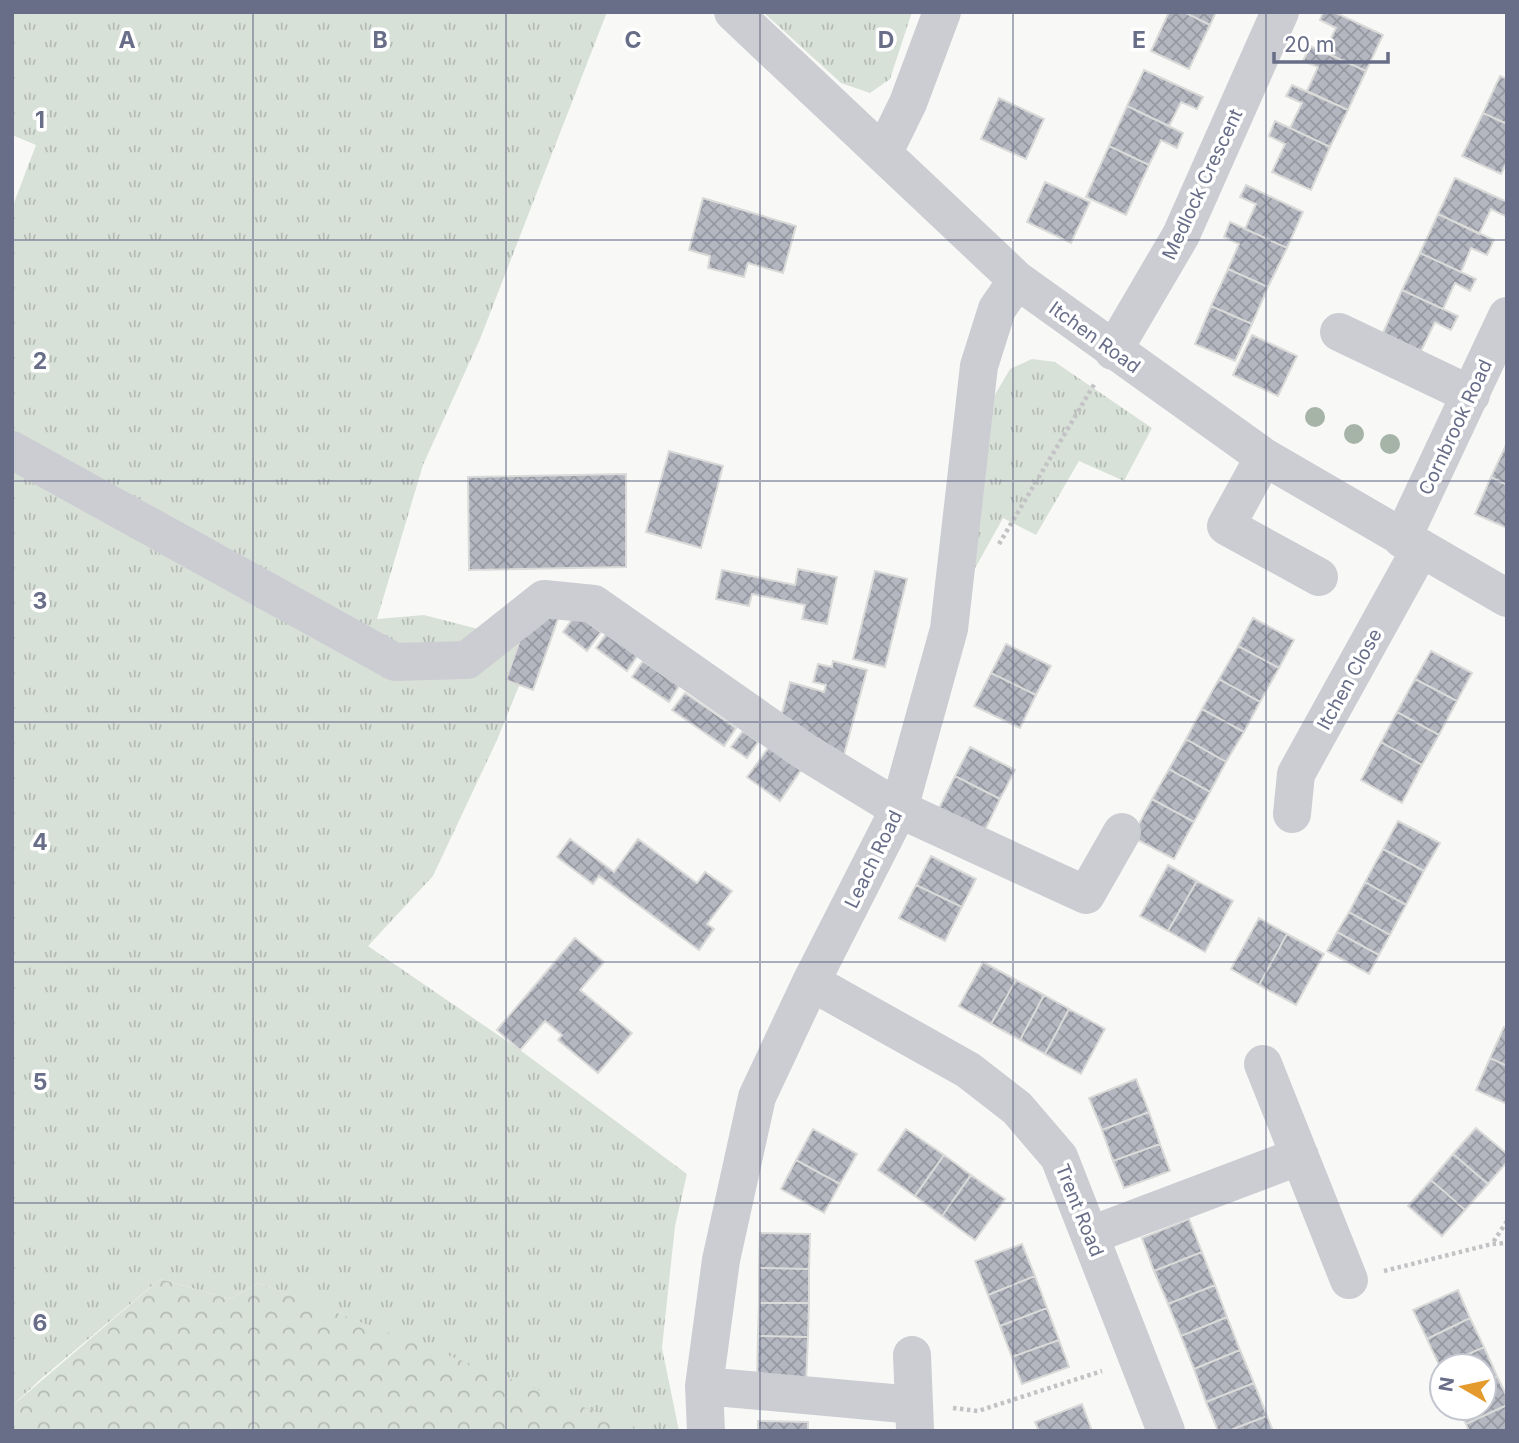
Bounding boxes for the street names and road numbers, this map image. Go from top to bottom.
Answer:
street label: Medlock Crescent [1157,105,1247,263]
street label: Itchen Road [1045,297,1145,378]
street label: Cornbrook Road [1414,356,1497,499]
street label: Itchen Close [1312,625,1387,734]
street label: Leach Road [840,807,907,912]
street label: Trent Road [1051,1161,1109,1260]

